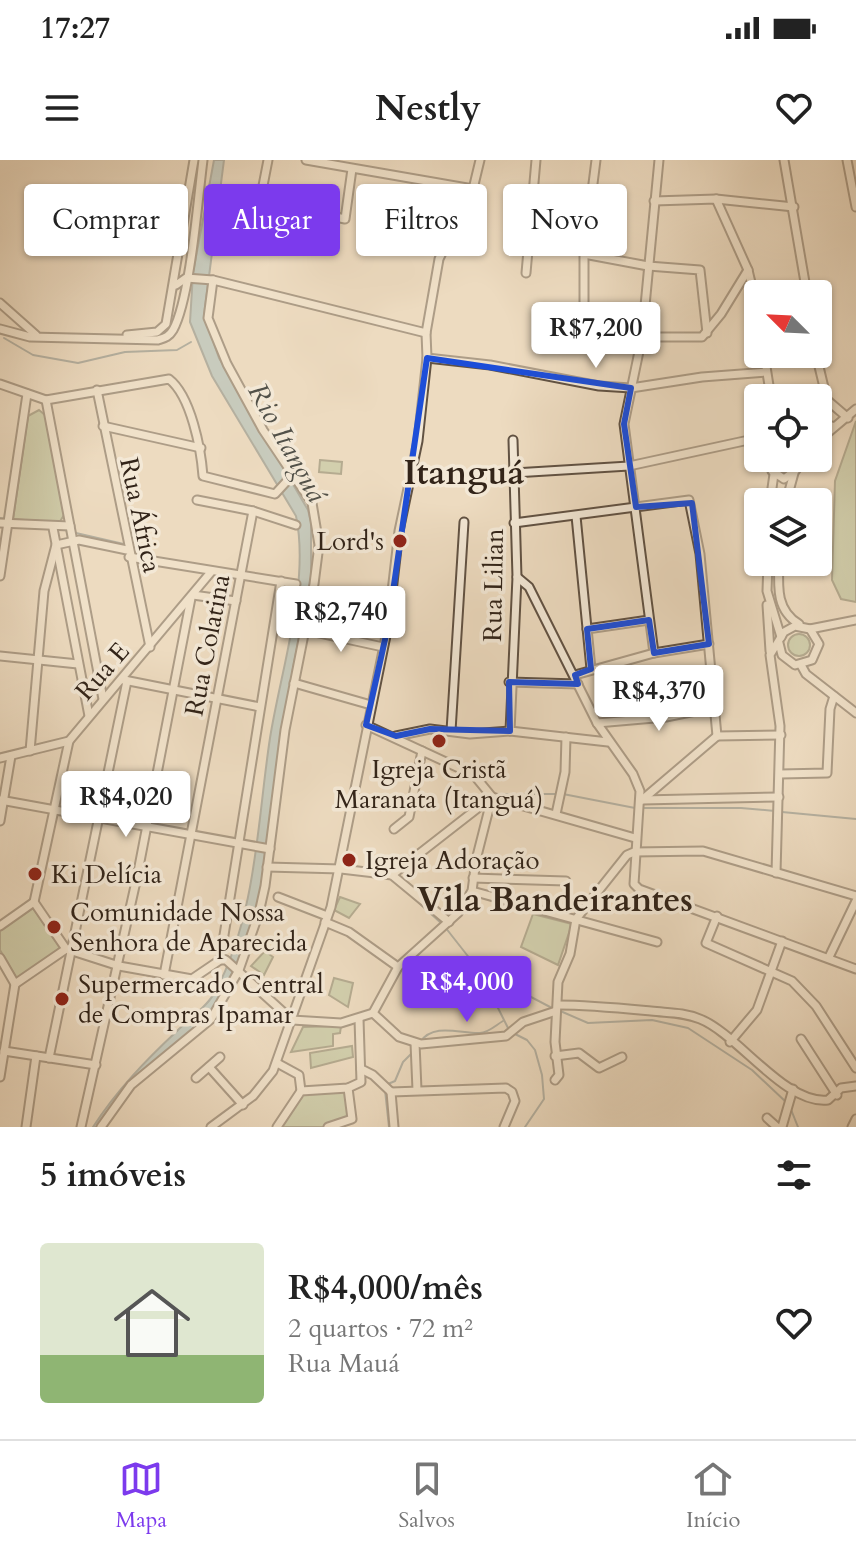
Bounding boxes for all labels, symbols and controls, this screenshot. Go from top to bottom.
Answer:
text: 17:27 [40,8,110,49]
text: Nestly [375,84,481,133]
icon: menu [40,86,84,130]
icon: heart [772,86,816,130]
chip: Comprar [24,184,188,256]
chip: Alugar [204,184,340,256]
chip: Filtros [356,184,487,256]
chip: Novo [503,184,627,256]
north arrow [744,280,832,368]
map controls [744,280,832,576]
pin: R$7,200 [522,302,670,370]
text: R$7,200 [549,310,643,345]
water label: Rio Itanguá [239,376,336,510]
button: locate [744,384,832,472]
district label: Itanguá [404,450,525,496]
street label: Rua África [111,454,170,576]
button: layers [744,488,832,576]
place label: Lord's [316,524,384,559]
street label: Rua Lilian [475,528,512,642]
marker: Lord's [391,532,409,550]
street label: Rua Colatina [177,571,238,719]
pin: R$2,740 [267,586,415,654]
text: R$2,740 [294,594,388,629]
street label: Rua E [67,635,137,708]
pin: R$4,370 [585,665,733,733]
text: R$4,370 [612,673,706,708]
marker: Igreja Cristã Maranata (Itanguá) [430,732,448,750]
place label: Igreja Cristã Maranata (Itanguá) [335,752,543,817]
pin: R$4,020 [52,771,200,839]
text: R$4,020 [79,779,173,814]
place label: Igreja Adoração [365,843,540,878]
marker: Igreja Adoração [340,851,358,869]
place label: Ki Delícia [51,857,162,892]
marker: Ki Delícia [26,865,44,883]
district label: Vila Bandeirantes [417,877,693,923]
place label: Comunidade Nossa Senhora de Aparecida [70,895,307,960]
marker: Comunidade Nossa Senhora de Aparecida [45,918,63,936]
pin: R$4,000 [393,956,541,1024]
text: R$4,000 [420,964,514,999]
place label: Supermercado Central de Compras Ipamar [78,967,324,1032]
marker: Supermercado Central de Compras Ipamar [53,990,71,1008]
text: 5 imóveis [40,1152,186,1198]
icon: filters [772,1153,816,1197]
text: R$4,000/mês [288,1265,483,1311]
icon: home [104,1275,200,1371]
icon: heart [772,1301,816,1345]
text: 2 quartos · 72 m² [288,1311,473,1346]
text: Rua Mauá [288,1346,400,1381]
tab: Mapa [116,1457,167,1535]
tab: Salvos [398,1457,455,1535]
tab: Início [686,1457,740,1535]

